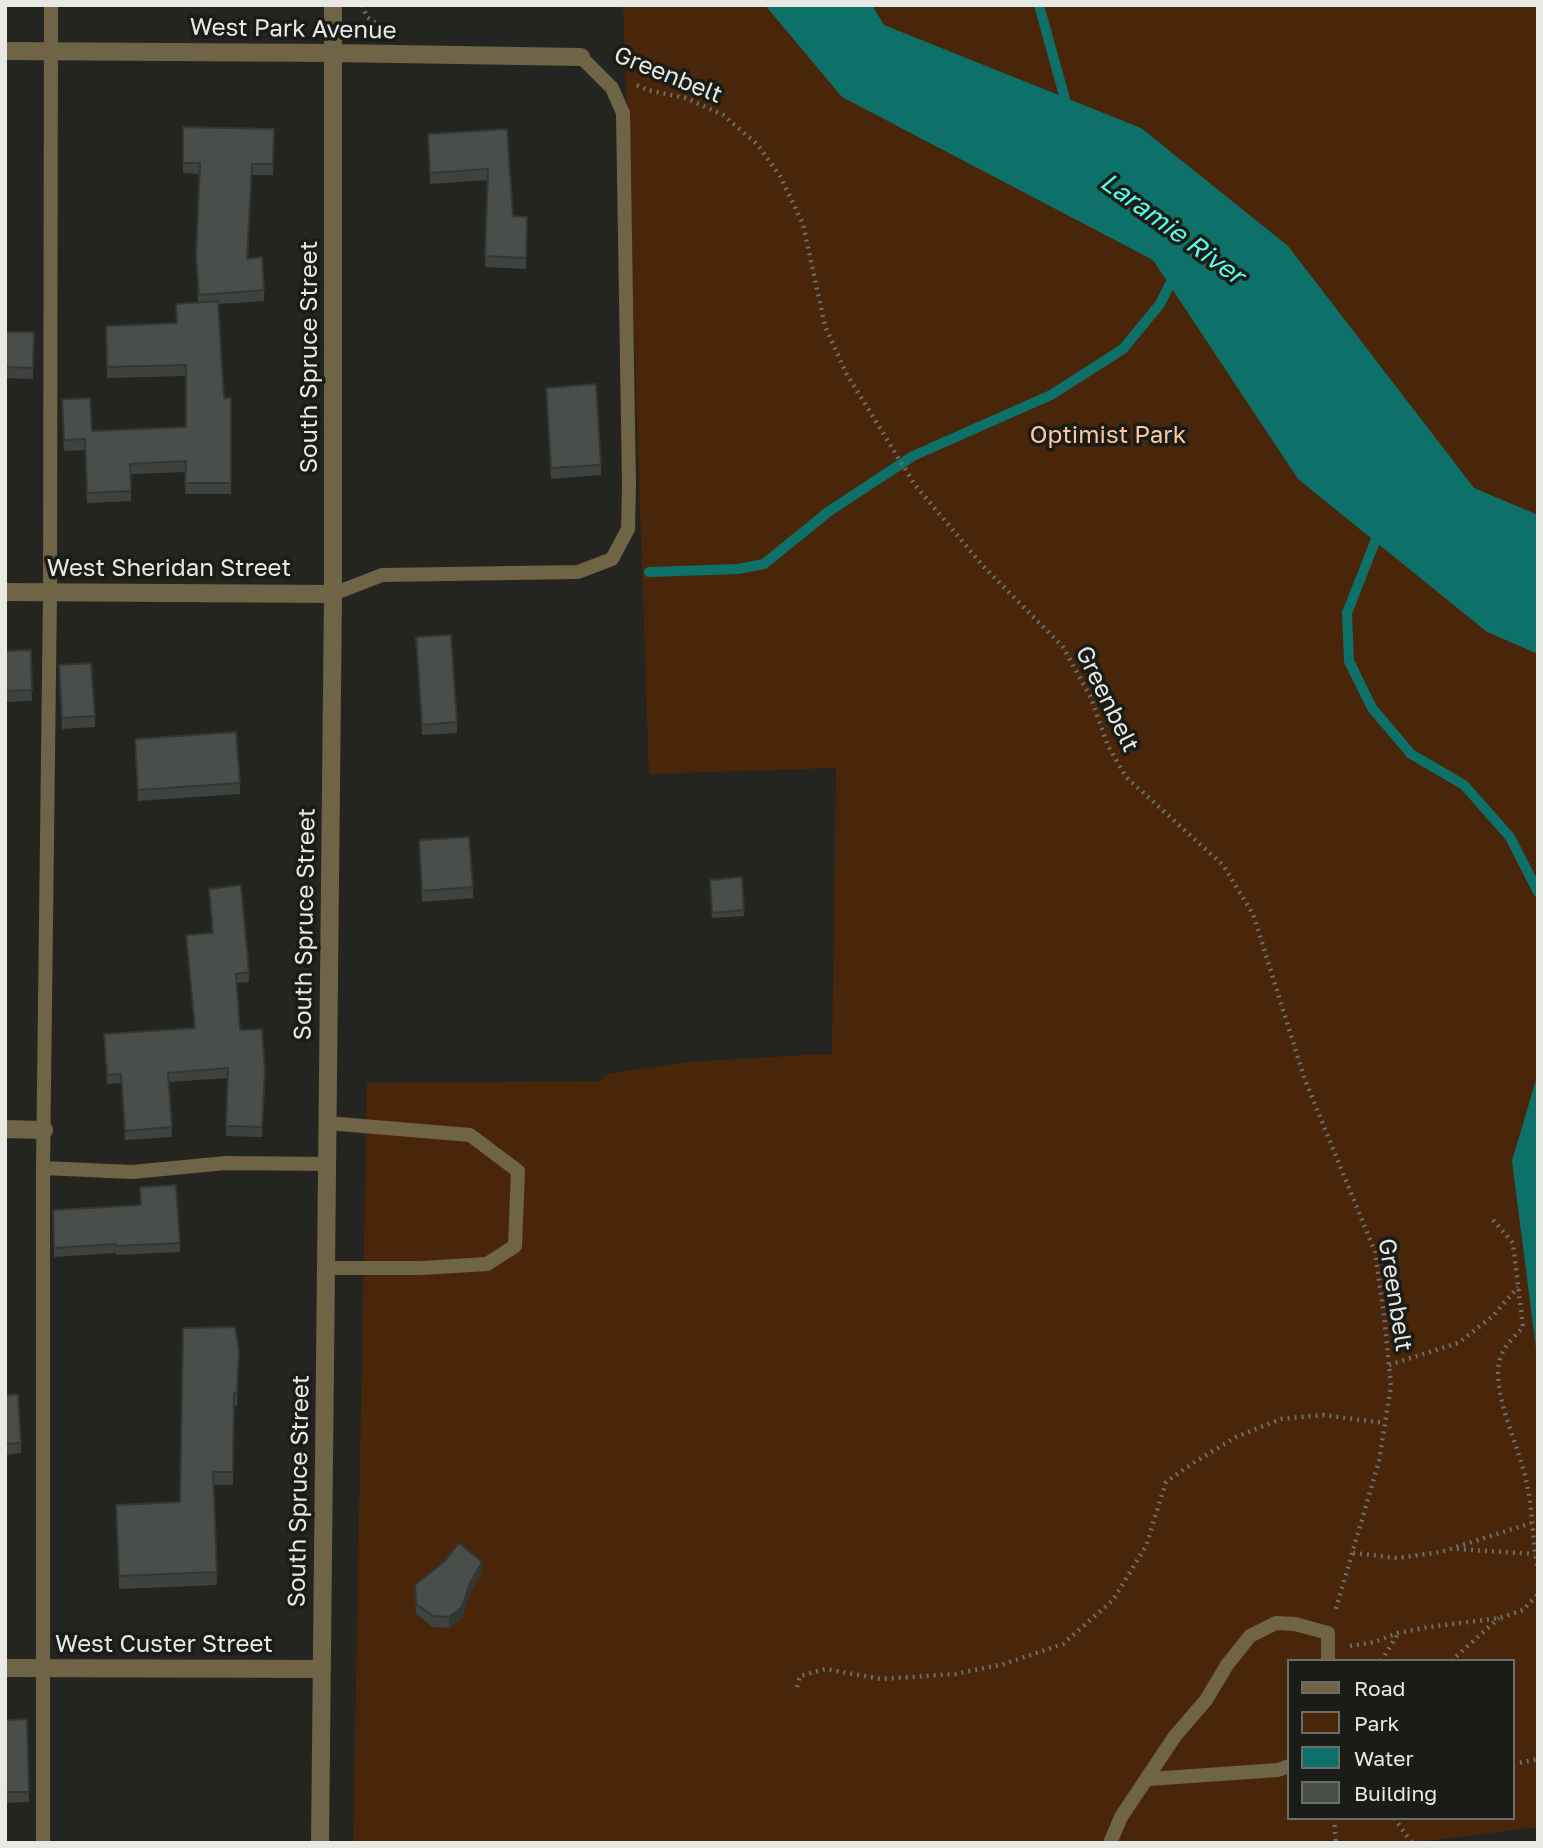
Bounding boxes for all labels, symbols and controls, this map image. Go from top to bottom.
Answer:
street label: West Park Avenue [189,13,397,45]
street label: Greenbelt [610,40,726,110]
water label: Laramie River [1094,166,1250,292]
street label: South Spruce Street [295,241,323,473]
park label: Optimist Park [1030,421,1186,449]
street label: West Sheridan Street [47,554,291,582]
street label: Greenbelt [1069,641,1145,757]
street label: South Spruce Street [289,807,321,1041]
street label: Greenbelt [1372,1236,1418,1354]
street label: South Spruce Street [283,1374,315,1608]
street label: West Custer Street [55,1630,273,1658]
legend [1288,1659,1515,1820]
text: Road [1354,1675,1405,1701]
text: Park [1354,1710,1399,1736]
text: Water [1354,1745,1414,1771]
text: Building [1354,1780,1437,1806]

